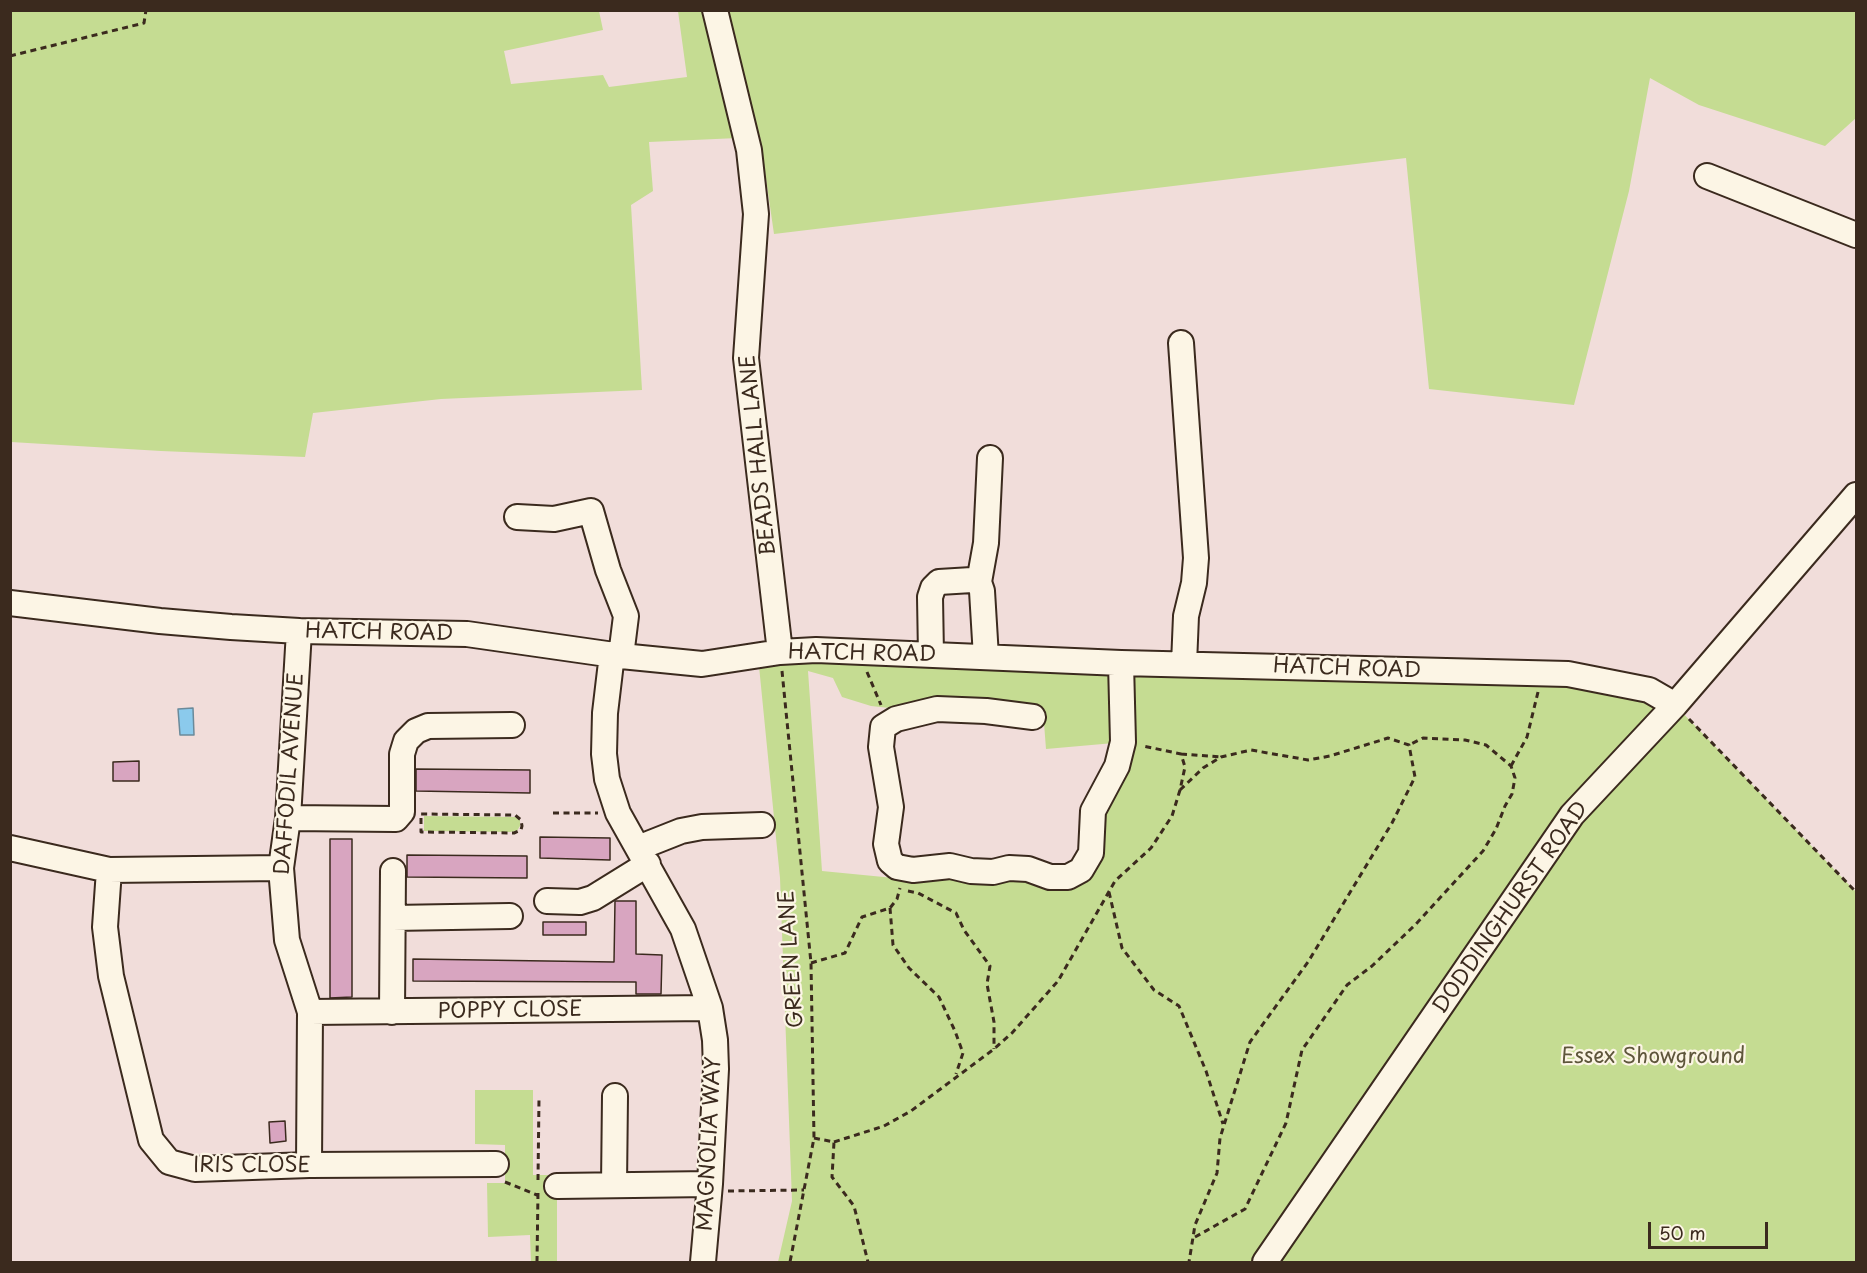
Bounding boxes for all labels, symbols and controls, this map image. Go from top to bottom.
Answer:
street label: BEADS HALL LANE [736,353,782,557]
street label: HATCH ROAD [305,619,453,647]
street label: HATCH ROAD [788,640,936,668]
street label: HATCH ROAD [1272,654,1422,684]
street label: DAFFODIL AVENUE [270,672,310,876]
street label: DODDINGHURST ROAD [1428,797,1594,1019]
street label: GREEN LANE [775,889,809,1029]
street label: POPPY CLOSE [437,997,583,1025]
park label: Essex Showground [1561,1044,1745,1070]
street label: MAGNOLIA WAY [693,1056,727,1232]
street label: IRIS CLOSE [193,1153,311,1179]
scale bar [1651,1210,1771,1248]
text: 50 m [1659,1219,1706,1246]

